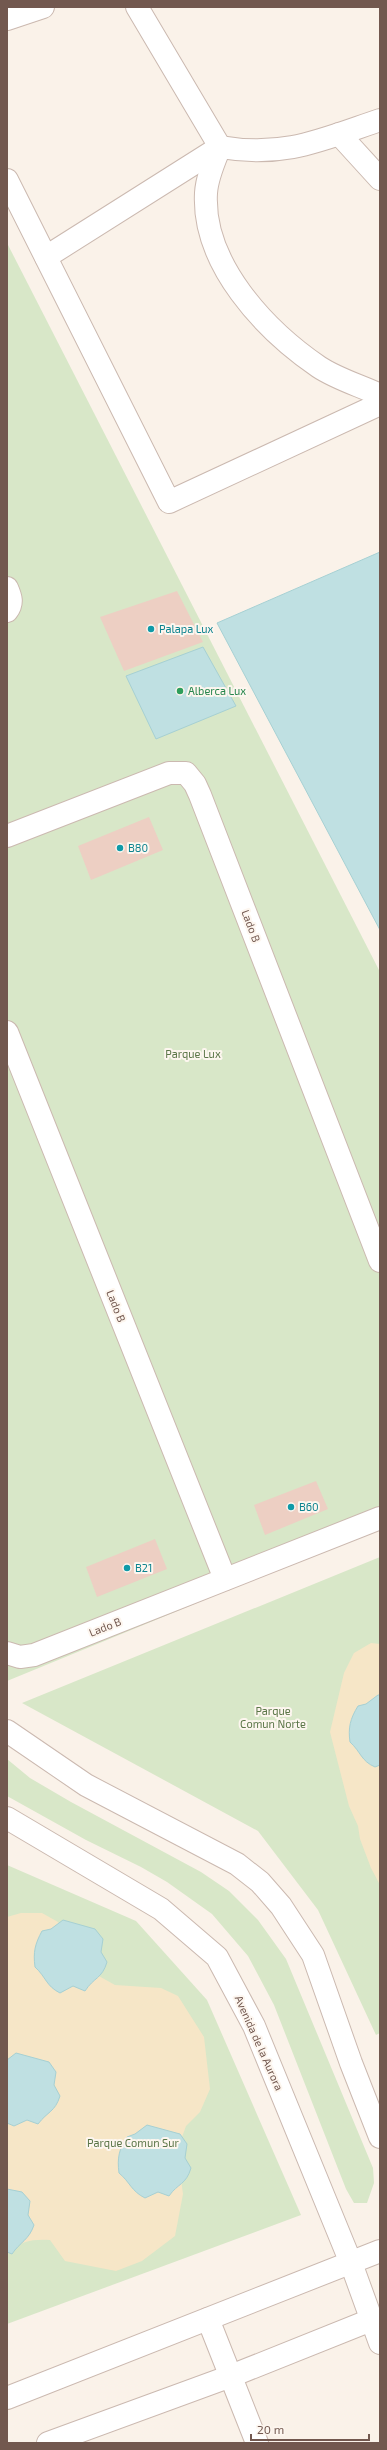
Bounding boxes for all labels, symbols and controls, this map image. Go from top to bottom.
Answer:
place label: Palapa Lux [159,622,214,635]
marker: Palapa Lux [146,624,156,634]
place label: Alberca Lux [188,684,246,697]
marker: Alberca Lux [175,686,185,696]
place label: B80 [128,841,148,854]
marker: B80 [115,843,125,853]
street label: Lado B [239,908,264,944]
park label: Parque Lux [165,1047,221,1060]
street label: Lado B [104,1288,129,1324]
place label: B60 [299,1500,319,1513]
marker: B60 [286,1502,296,1512]
place label: B21 [135,1561,152,1574]
marker: B21 [122,1563,132,1573]
street label: Lado B [87,1614,123,1639]
park label: Parque Comun Norte [240,1704,306,1730]
street label: Avenida de la Aurora [233,1993,286,2092]
park label: Parque Comun Sur [87,2136,179,2149]
scale bar [251,2416,369,2442]
text: 20 m [257,2422,284,2436]

